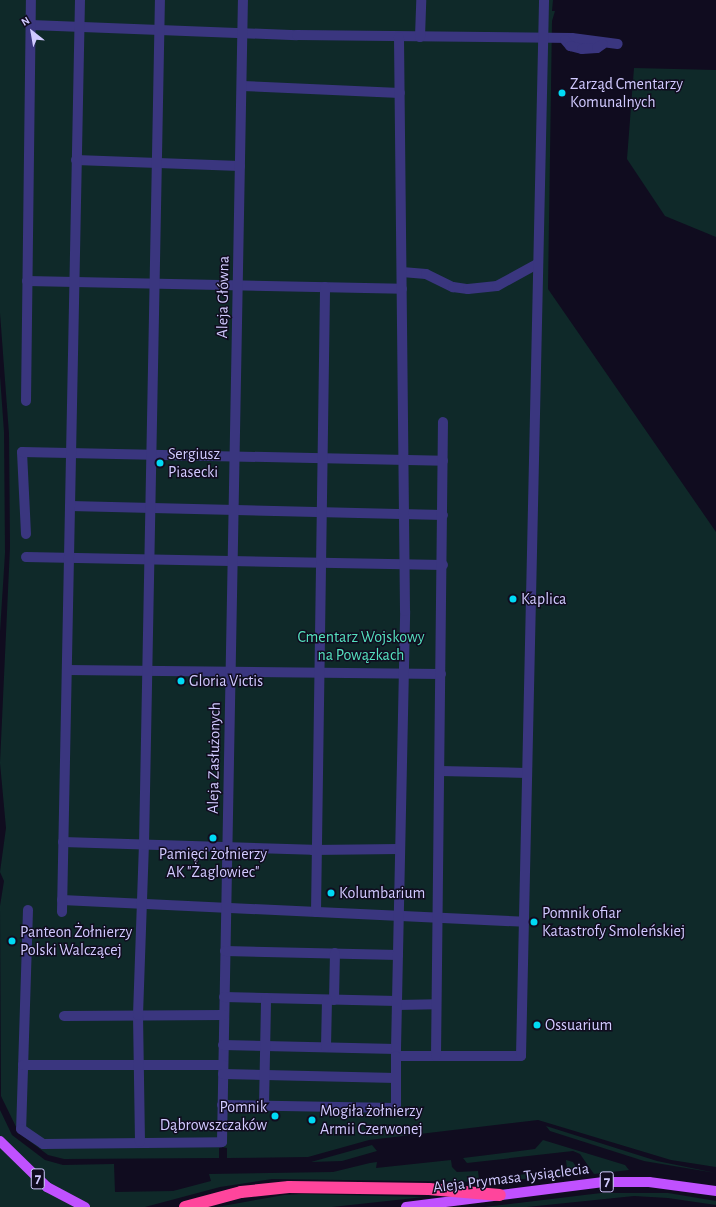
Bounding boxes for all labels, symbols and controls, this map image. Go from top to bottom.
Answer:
north arrow [12,12,52,52]
text: N [19,15,32,28]
place label: Zarząd Cmentarzy Komunalnych [570,74,683,112]
marker: Zarząd Cmentarzy Komunalnych [557,88,567,98]
street label: Aleja Główna [213,256,233,338]
place label: Sergiusz Piasecki [168,444,220,482]
marker: Sergiusz Piasecki [155,458,165,468]
place label: Kaplica [521,589,566,609]
marker: Kaplica [508,594,518,604]
park label: Cmentarz Wojskowy na Powązkach [297,627,425,665]
place label: Gloria Victis [189,671,263,691]
marker: Gloria Victis [176,676,186,686]
street label: Aleja Zasłużonych [203,702,225,814]
marker: Pamięci żołnierzy AK "Żaglowiec" [208,833,218,843]
place label: Pamięci żołnierzy AK "Żaglowiec" [159,844,267,882]
place label: Kolumbarium [339,883,425,903]
marker: Kolumbarium [326,888,336,898]
place label: Pomnik ofiar Katastrofy Smoleńskiej [542,903,685,941]
marker: Pomnik ofiar Katastrofy Smoleńskiej [529,917,539,927]
place label: Panteon Żołnierzy Polski Walczącej [20,922,132,960]
marker: Panteon Żołnierzy Polski Walczącej [7,936,17,946]
place label: Ossuarium [545,1015,612,1035]
marker: Ossuarium [532,1020,542,1030]
place label: Pomnik Dąbrowszczaków [160,1097,267,1135]
place label: Mogiła żołnierzy Armii Czerwonej [320,1101,423,1139]
marker: Pomnik Dąbrowszczaków [270,1111,280,1121]
marker: Mogiła żołnierzy Armii Czerwonej [307,1115,317,1125]
street label: Aleja Prymasa Tysiąclecia [432,1159,590,1197]
road number: 7 [30,1166,46,1192]
road number: 7 [599,1169,615,1195]

